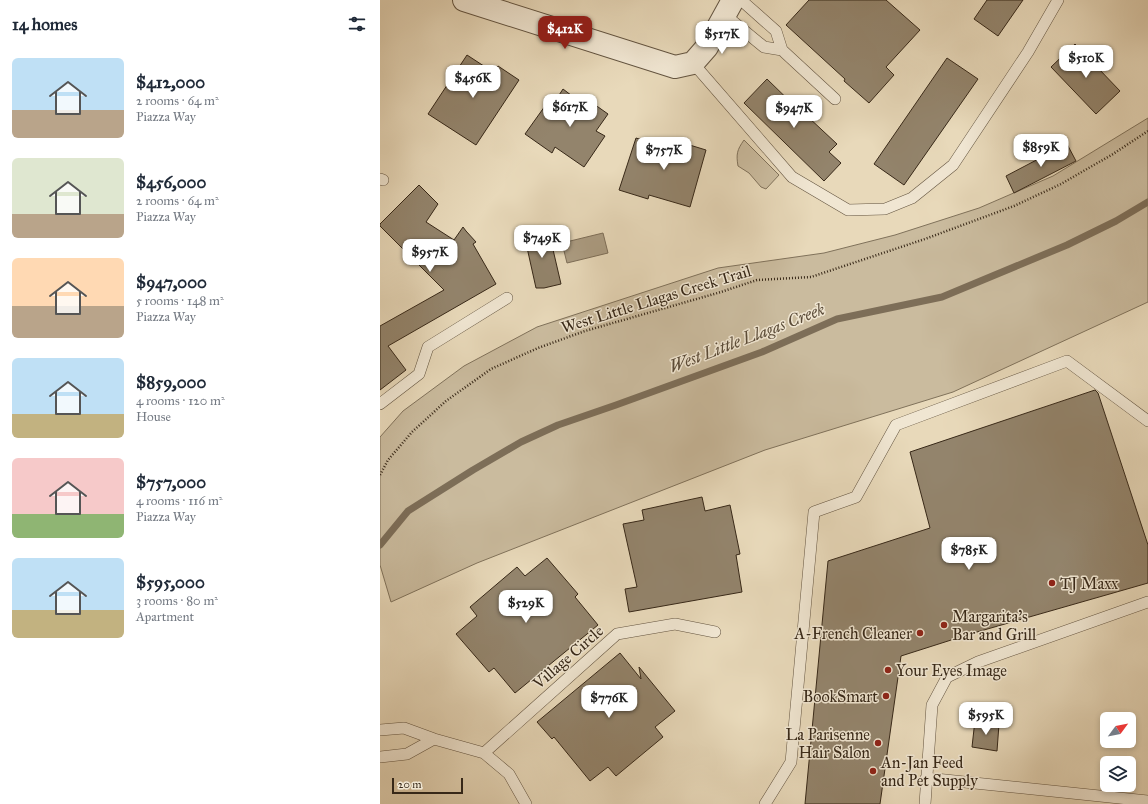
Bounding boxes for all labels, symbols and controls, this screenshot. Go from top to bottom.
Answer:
icon: filters [346,13,368,35]
text: 14 homes [12,14,77,35]
pin: $412K [537,16,593,50]
text: $412K [547,21,583,37]
pin: $517K [694,21,750,55]
text: $517K [704,26,740,42]
pin: $510K [1058,45,1114,79]
text: $510K [1068,50,1104,66]
pin: $456K [445,65,501,99]
text: $456K [455,70,491,86]
text: $412,000 [136,72,205,93]
icon: home [44,74,92,122]
text: 2 rooms · 64 m² [136,93,219,109]
pin: $617K [542,94,598,128]
pin: $947K [766,95,822,129]
text: $617K [552,99,588,115]
text: $947K [775,100,813,116]
text: Piazza Way [136,109,196,125]
pin: $859K [1013,134,1069,168]
pin: $757K [636,137,692,171]
text: $859K [1023,139,1059,155]
text: $757K [646,142,682,158]
text: $456,000 [136,172,206,193]
icon: home [44,174,92,222]
text: 2 rooms · 64 m² [136,193,219,209]
text: Piazza Way [136,209,196,225]
pin: $749K [514,225,570,259]
text: $749K [523,230,561,246]
pin: $957K [402,239,458,273]
text: $957K [412,244,449,260]
street label: West Little Llagas Creek Trail [559,261,753,337]
text: $947,000 [136,272,207,293]
icon: home [44,274,92,322]
text: 5 rooms · 148 m² [136,293,224,309]
water label: West Little Llagas Creek [666,299,828,377]
text: Piazza Way [136,309,196,325]
text: $859,000 [136,372,206,393]
icon: home [44,374,92,422]
text: 4 rooms · 120 m² [136,393,225,409]
text: House [136,409,171,425]
text: $757,000 [136,472,206,493]
icon: home [44,474,92,522]
text: 4 rooms · 116 m² [136,493,223,509]
text: Piazza Way [136,509,196,525]
pin: $785K [941,537,997,571]
text: $785K [951,542,987,558]
text: $595,000 [136,572,205,593]
icon: home [44,574,92,622]
place label: TJ Maxx [1060,574,1118,594]
marker: TJ Maxx [1047,578,1057,588]
pin: $529K [498,590,554,624]
text: 3 rooms · 80 m² [136,593,218,609]
text: $529K [508,595,544,611]
place label: Margarita's Bar and Grill [952,607,1037,644]
text: Apartment [136,609,194,625]
marker: Margarita's Bar and Grill [939,620,949,630]
street label: Village Circle [528,621,608,694]
place label: A-French Cleaner [793,624,912,643]
marker: A-French Cleaner [915,628,925,638]
place label: Your Eyes Image [896,661,1007,681]
marker: Your Eyes Image [883,665,893,675]
pin: $776K [581,685,637,719]
place label: BookSmart [803,687,878,706]
text: $776K [590,690,628,706]
marker: BookSmart [881,691,891,701]
pin: $595K [958,702,1014,736]
text: $595K [968,707,1004,723]
north arrow [1100,712,1136,748]
map controls [1100,712,1136,792]
place label: La Parisenne Hair Salon [785,725,870,762]
marker: La Parisenne Hair Salon [873,738,883,748]
place label: An-Jan Feed and Pet Supply [880,753,978,790]
button: layers [1100,756,1136,792]
marker: An-Jan Feed and Pet Supply [868,766,878,776]
scale bar [392,776,463,795]
text: 20 m [398,778,421,791]

